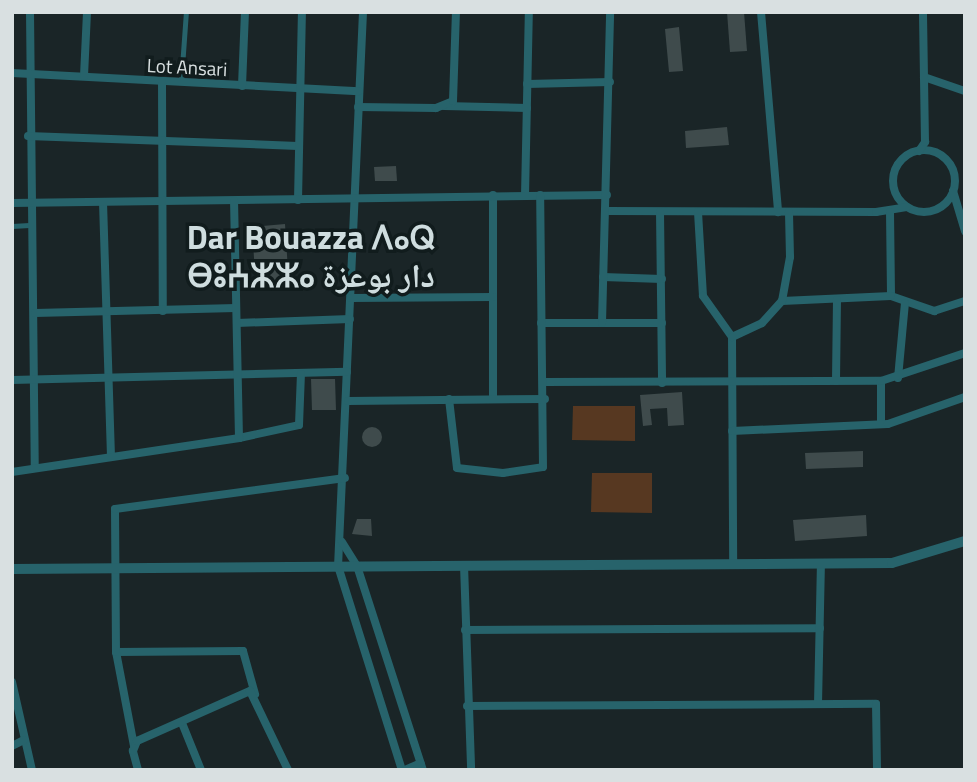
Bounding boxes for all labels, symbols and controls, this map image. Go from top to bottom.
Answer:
street label: Lot Ansari [146,54,228,80]
district label: Dar Bouazza ⴷⴰⵕ ⴱⵓⵄⵣⵣⴰ دار بوعزة [187,218,435,296]

